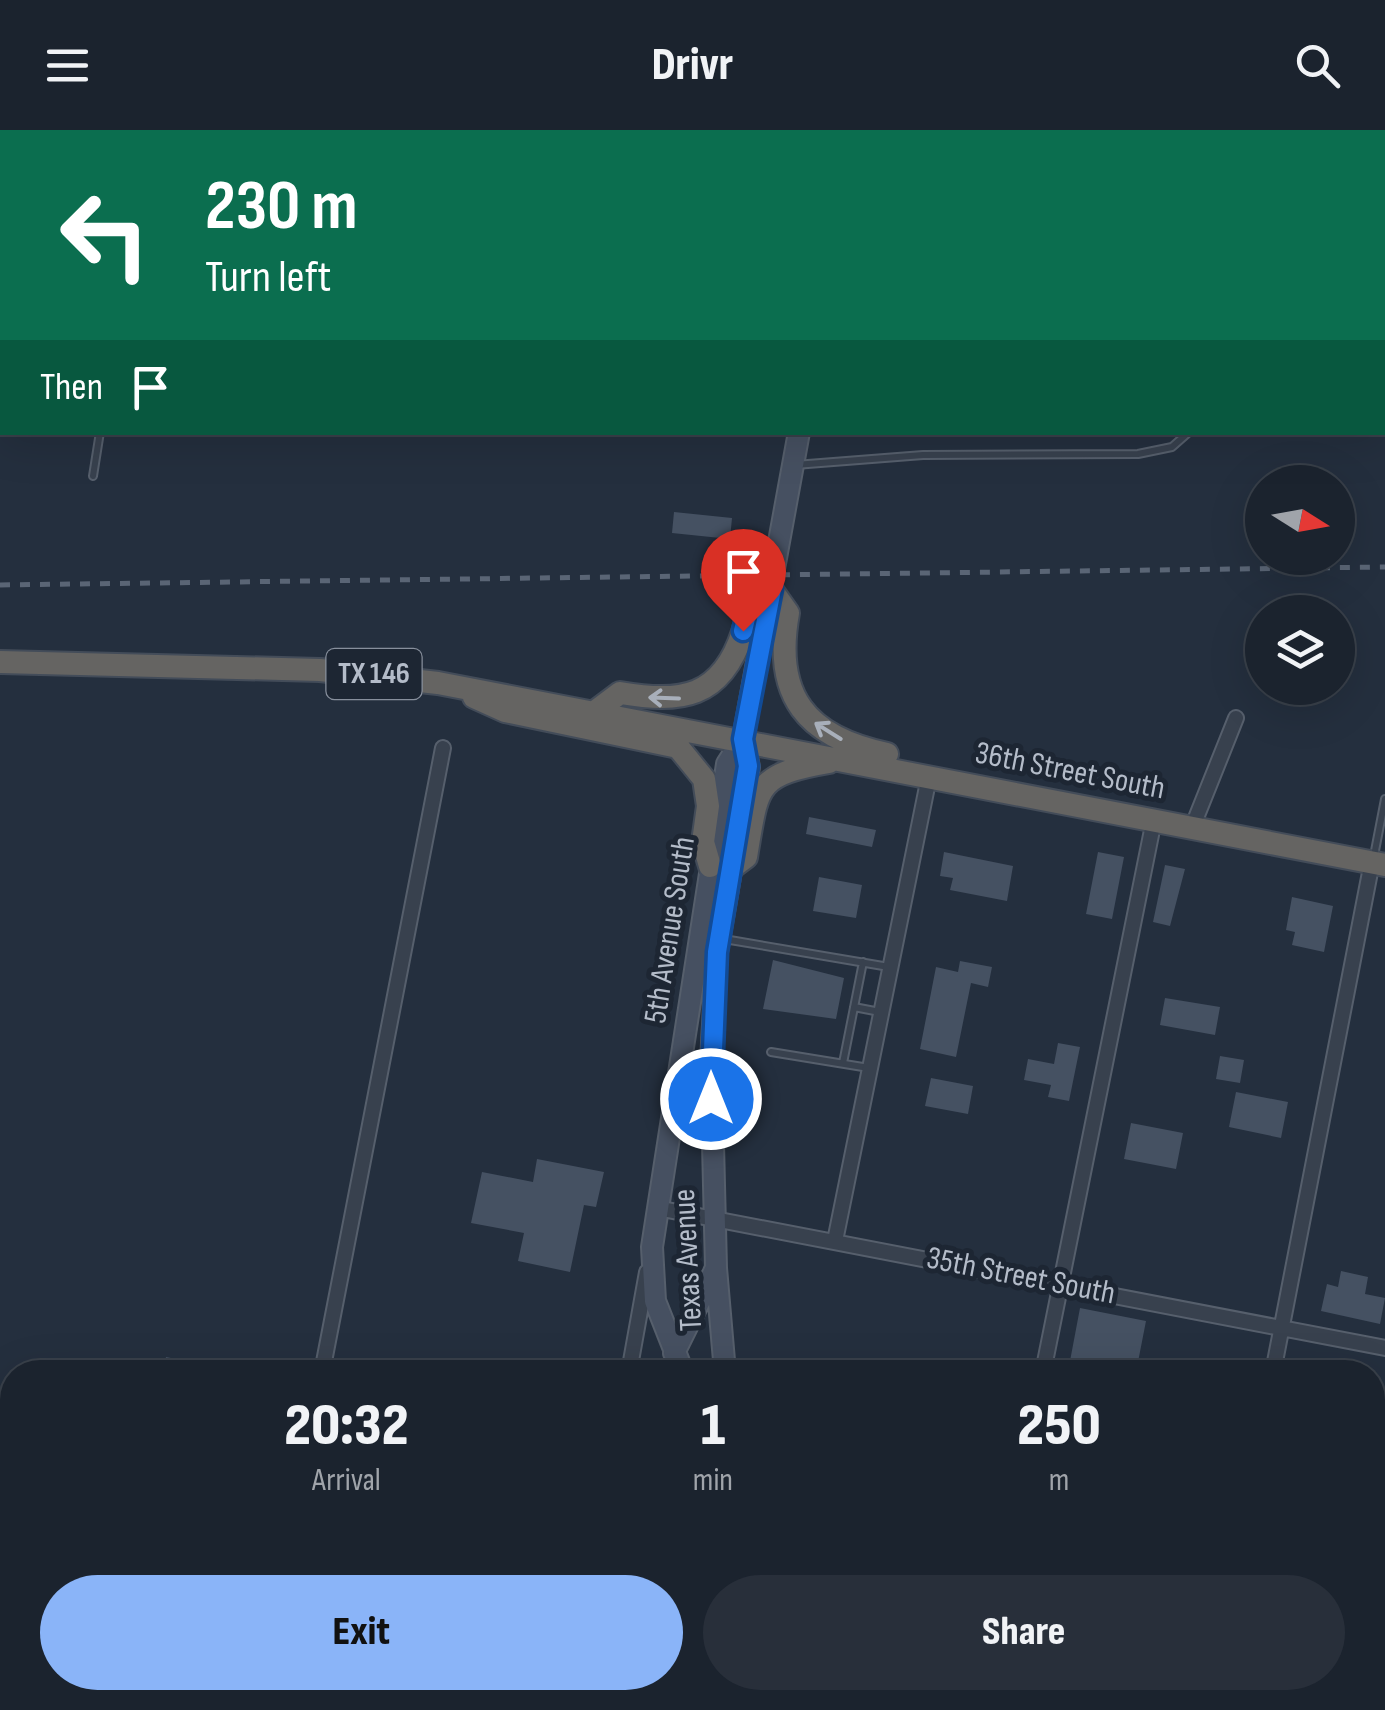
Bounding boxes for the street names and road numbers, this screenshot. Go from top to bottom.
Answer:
road number: TX 146 [326,649,422,699]
street label: 36th Street South [972,734,1168,808]
street label: 5th Avenue South [636,834,704,1026]
street label: Texas Avenue [665,1188,711,1332]
street label: 35th Street South [923,1239,1119,1313]

